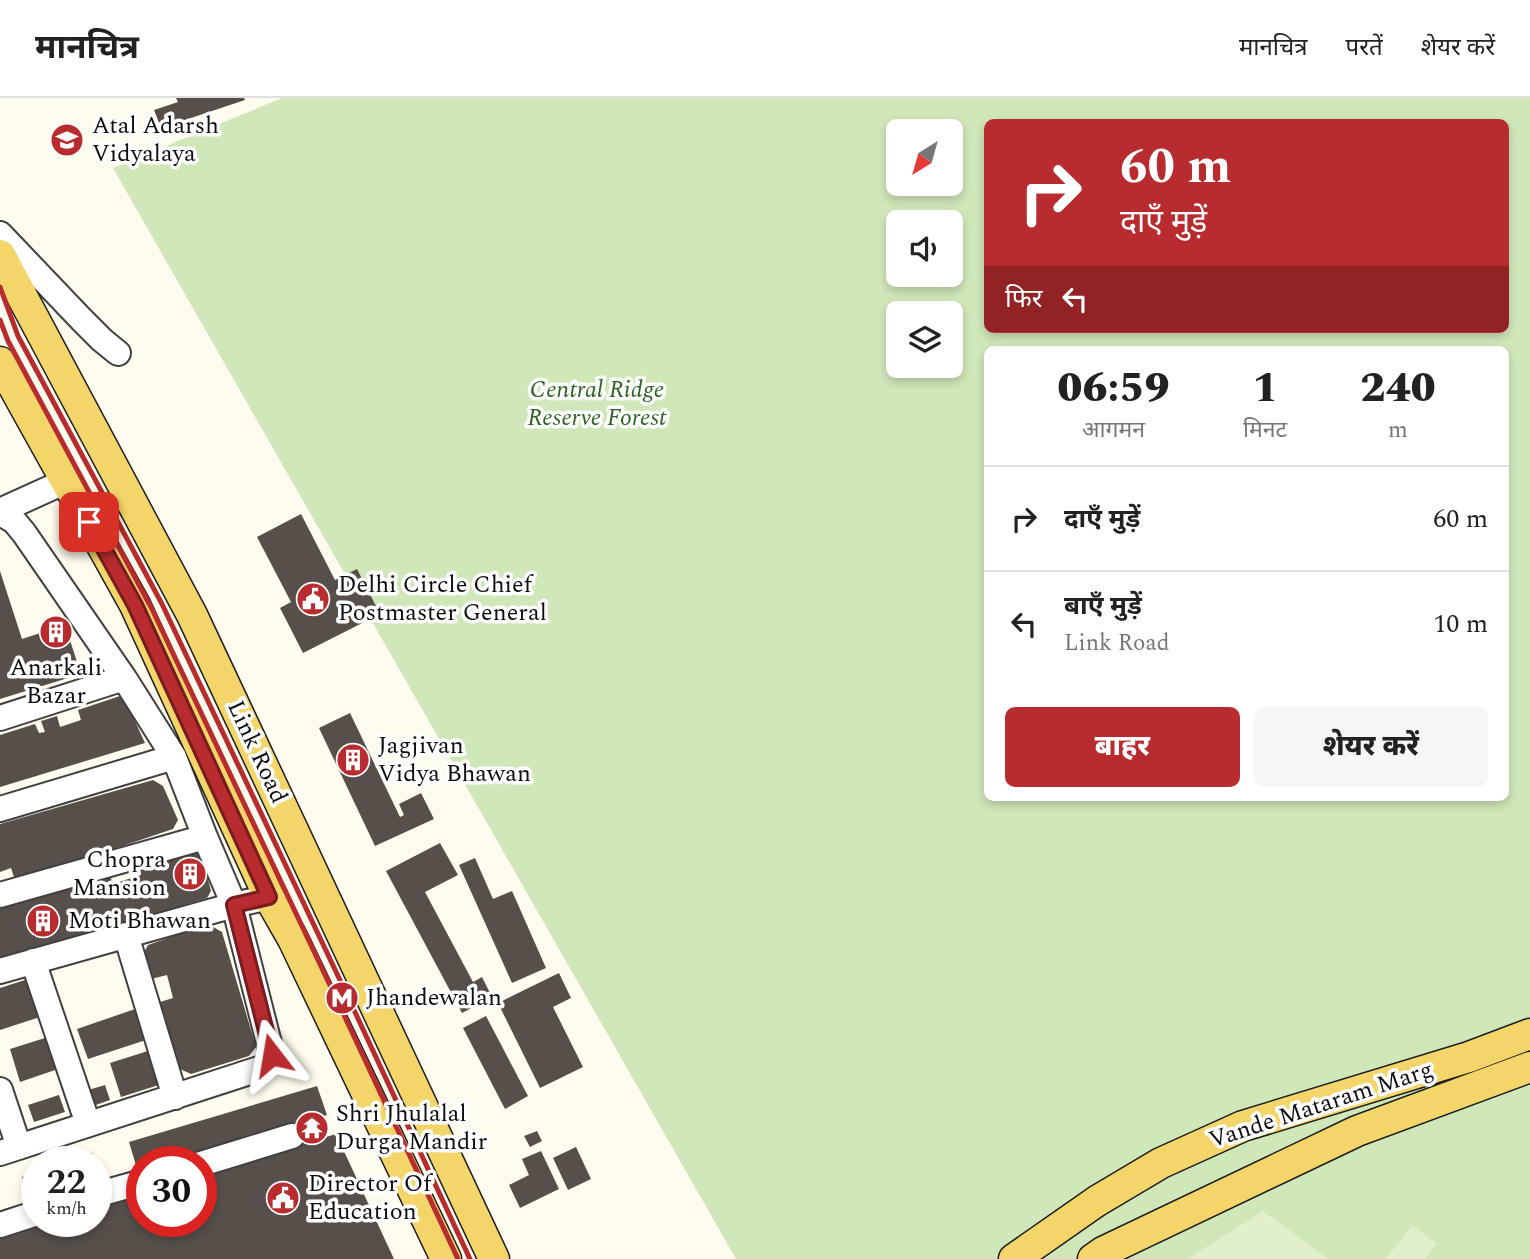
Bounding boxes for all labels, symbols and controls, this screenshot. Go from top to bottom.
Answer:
text: मानचित्र [35,23,139,73]
text: मानचित्र [1239,30,1308,66]
text: परतें [1346,30,1383,66]
text: शेयर करें [1421,30,1495,66]
place label: Atal Adarsh Vidyalaya [92,108,219,172]
north arrow [886,119,962,196]
map controls [886,119,963,378]
school or university icon: Atal Adarsh Vidyalaya [48,121,86,159]
text: 60 m [1120,130,1231,205]
icon: right [1005,147,1096,238]
text: दाएँ मुड़ें [1120,198,1207,247]
button: sound [886,210,963,287]
text: फिर [1005,279,1042,319]
icon: left [1056,280,1094,318]
button: layers [886,301,963,378]
text: 06:59 [1057,357,1170,420]
text: 1 [1252,357,1278,420]
text: 240 [1360,357,1436,420]
park label: Central Ridge Reserve Forest [528,372,667,436]
text: आगमन [1082,413,1145,448]
text: मिनट [1243,413,1287,448]
text: m [1388,413,1408,448]
pin [59,492,119,552]
text: दाएँ मुड़ें [1064,499,1140,539]
text: 60 m [1433,499,1488,539]
icon: right [1005,500,1043,538]
icon: arrive [70,503,108,541]
place label: Delhi Circle Chief Postmaster General [338,567,547,631]
public building icon: Delhi Circle Chief Postmaster General [294,580,332,618]
text: बाएँ मुड़ें [1064,586,1142,626]
text: 10 m [1433,604,1488,644]
icon: left [1005,605,1043,643]
building icon: Anarkali Bazar [37,613,75,651]
text: Link Road [1064,626,1170,661]
place label: Anarkali Bazar [10,650,102,714]
street label: Link Road [217,694,297,810]
button: बाहर [1005,707,1240,787]
button: शेयर करें [1254,707,1488,787]
place label: Jagjivan Vidya Bhawan [378,728,531,792]
building icon: Jagjivan Vidya Bhawan [334,741,372,779]
place label: Chopra Mansion [72,842,166,906]
building icon: Chopra Mansion [171,855,209,893]
building icon: Moti Bhawan [24,902,62,940]
place label: Moti Bhawan [68,903,211,939]
metro station icon: Jhandewalan [323,979,361,1017]
place label: Jhandewalan [366,980,502,1016]
position arrow [235,1018,309,1092]
street label: Vande Mataram Marg [1204,1052,1438,1158]
place label: Shri Jhulalal Durga Mandir [336,1096,487,1160]
temple icon: Shri Jhulalal Durga Mandir [293,1109,331,1147]
speed limit sign: 30 [126,1146,217,1237]
text: 22 [47,1156,86,1209]
place label: Director Of Education [308,1166,433,1230]
public building icon: Director Of Education [264,1179,302,1217]
text: km/h [46,1195,87,1222]

